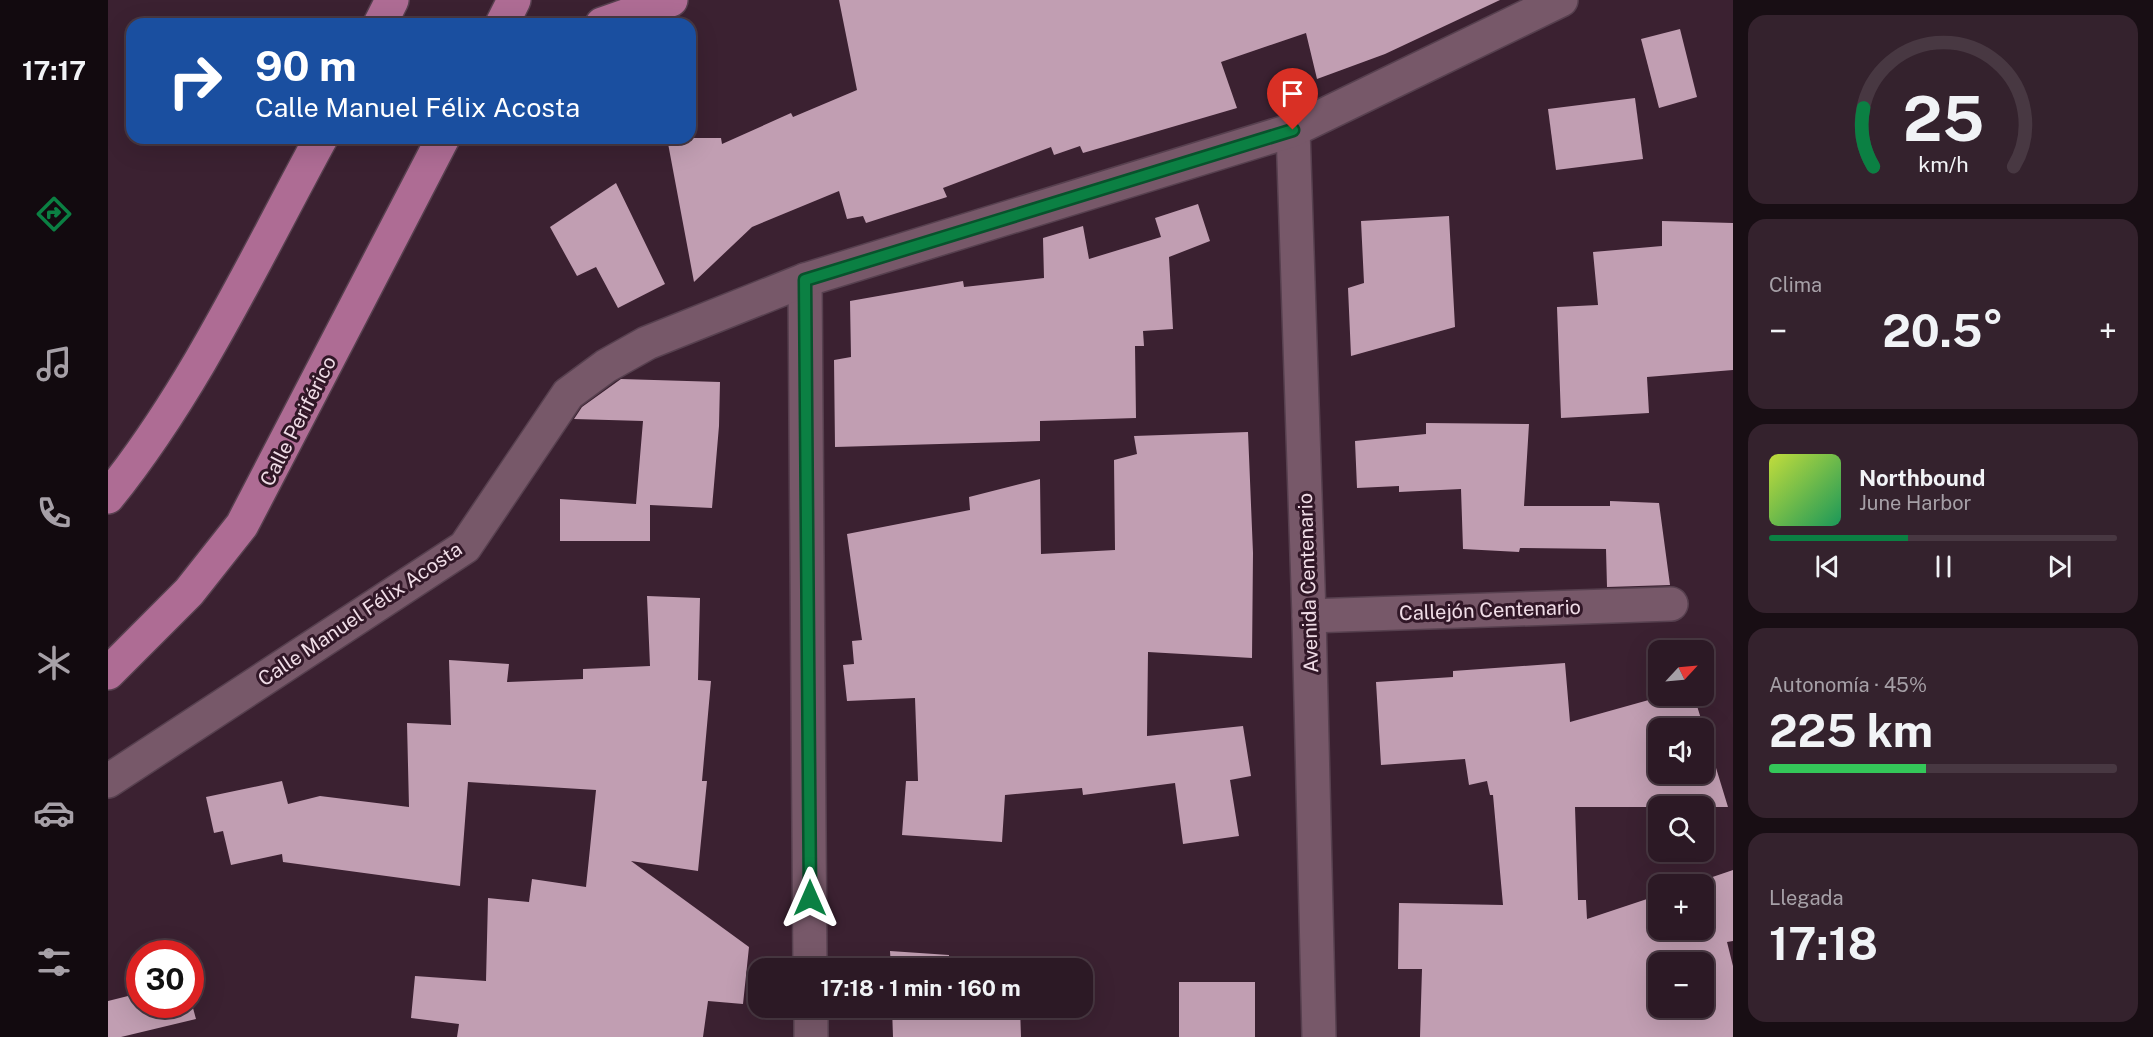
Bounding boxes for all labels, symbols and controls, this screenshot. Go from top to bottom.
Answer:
text: 90 m [255,41,357,90]
icon: right [156,42,234,120]
text: 17:17 [22,54,86,86]
pin [1267,68,1318,130]
icon: arrive [1276,77,1309,110]
text: 25 [1902,82,1984,155]
text: Calle Manuel Félix Acosta [255,91,580,123]
text: km/h [1918,152,1968,177]
icon: directions [33,193,75,235]
text: Clima [1769,273,1822,297]
text: 20.5° [1882,304,2004,357]
text: − [1769,312,1787,350]
text: + [2099,312,2117,350]
icon: music [33,343,75,385]
street label: Calle Periférico [255,352,341,490]
text: Northbound [1859,465,1985,491]
text: June Harbor [1859,491,1971,515]
icon: phone [33,492,75,534]
street label: Avenida Centenario [1293,493,1323,673]
street label: Calle Manuel Félix Acosta [253,537,467,691]
icon: previous [1811,550,1844,583]
icon: pause [1927,550,1960,583]
icon: next [2043,550,2076,583]
street label: Callejón Centenario [1399,595,1581,625]
north arrow [1648,640,1714,706]
map controls [1648,640,1714,1018]
icon: climate [33,642,75,684]
text: Autonomía · 45% [1769,673,1927,697]
text: 225 km [1769,704,1933,757]
button: sound [1648,718,1714,784]
icon: car [33,792,75,834]
button: search [1648,796,1714,862]
position arrow [778,866,842,930]
button: + [1648,874,1714,940]
text: Llegada [1769,886,1844,910]
text: 17:18 [1769,917,1878,970]
speed limit sign: 30 [126,940,204,1018]
icon: filters [33,941,75,983]
button: − [1648,952,1714,1018]
text: 17:18 · 1 min · 160 m [820,975,1021,1001]

